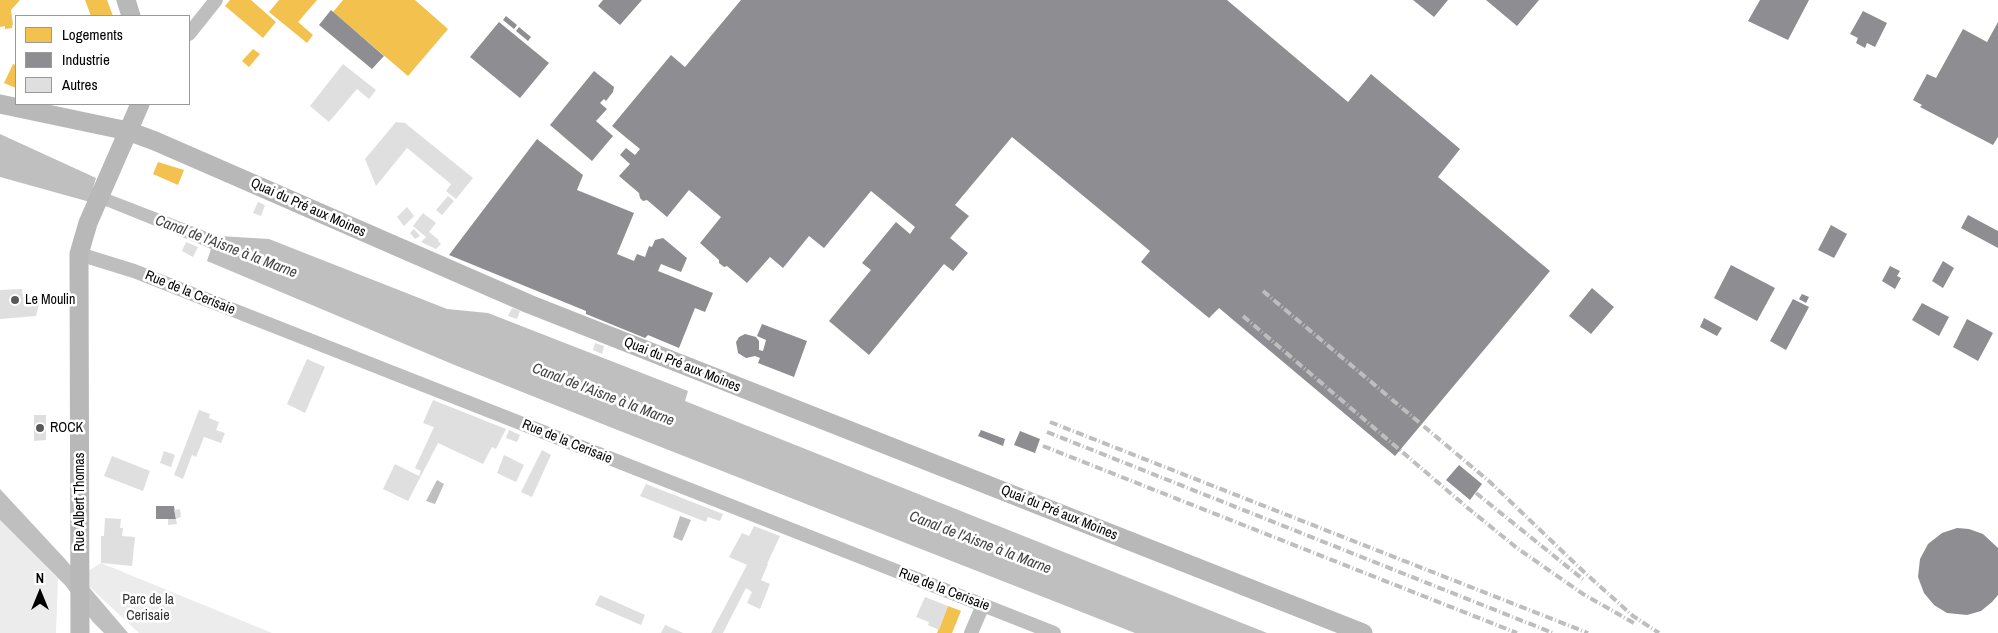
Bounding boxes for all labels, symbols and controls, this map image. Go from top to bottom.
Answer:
legend [15,15,190,105]
text: Logements [62,24,123,45]
text: Industrie [62,49,110,70]
text: Autres [62,74,98,95]
street label: Quai du Pré aux Moines [248,175,368,241]
water label: Canal de l'Aisne à la Marne [152,212,300,282]
street label: Rue de la Cerisaie [142,267,238,319]
place label: Le Moulin [25,292,75,308]
marker: Le Moulin [9,294,21,306]
street label: Quai du Pré aux Moines [621,334,743,396]
water label: Canal de l'Aisne à la Marne [529,360,677,430]
street label: Rue de la Cerisaie [519,416,615,468]
place label: ROCK [50,420,83,436]
marker: ROCK [34,422,46,434]
street label: Rue Albert Thomas [72,453,88,551]
street label: Quai du Pré aux Moines [998,482,1120,544]
water label: Canal de l'Aisne à la Marne [906,508,1054,578]
street label: Rue de la Cerisaie [896,565,992,615]
north arrow [15,568,65,618]
text: N [36,569,44,587]
park label: Parc de la Cerisaie [122,592,174,624]

